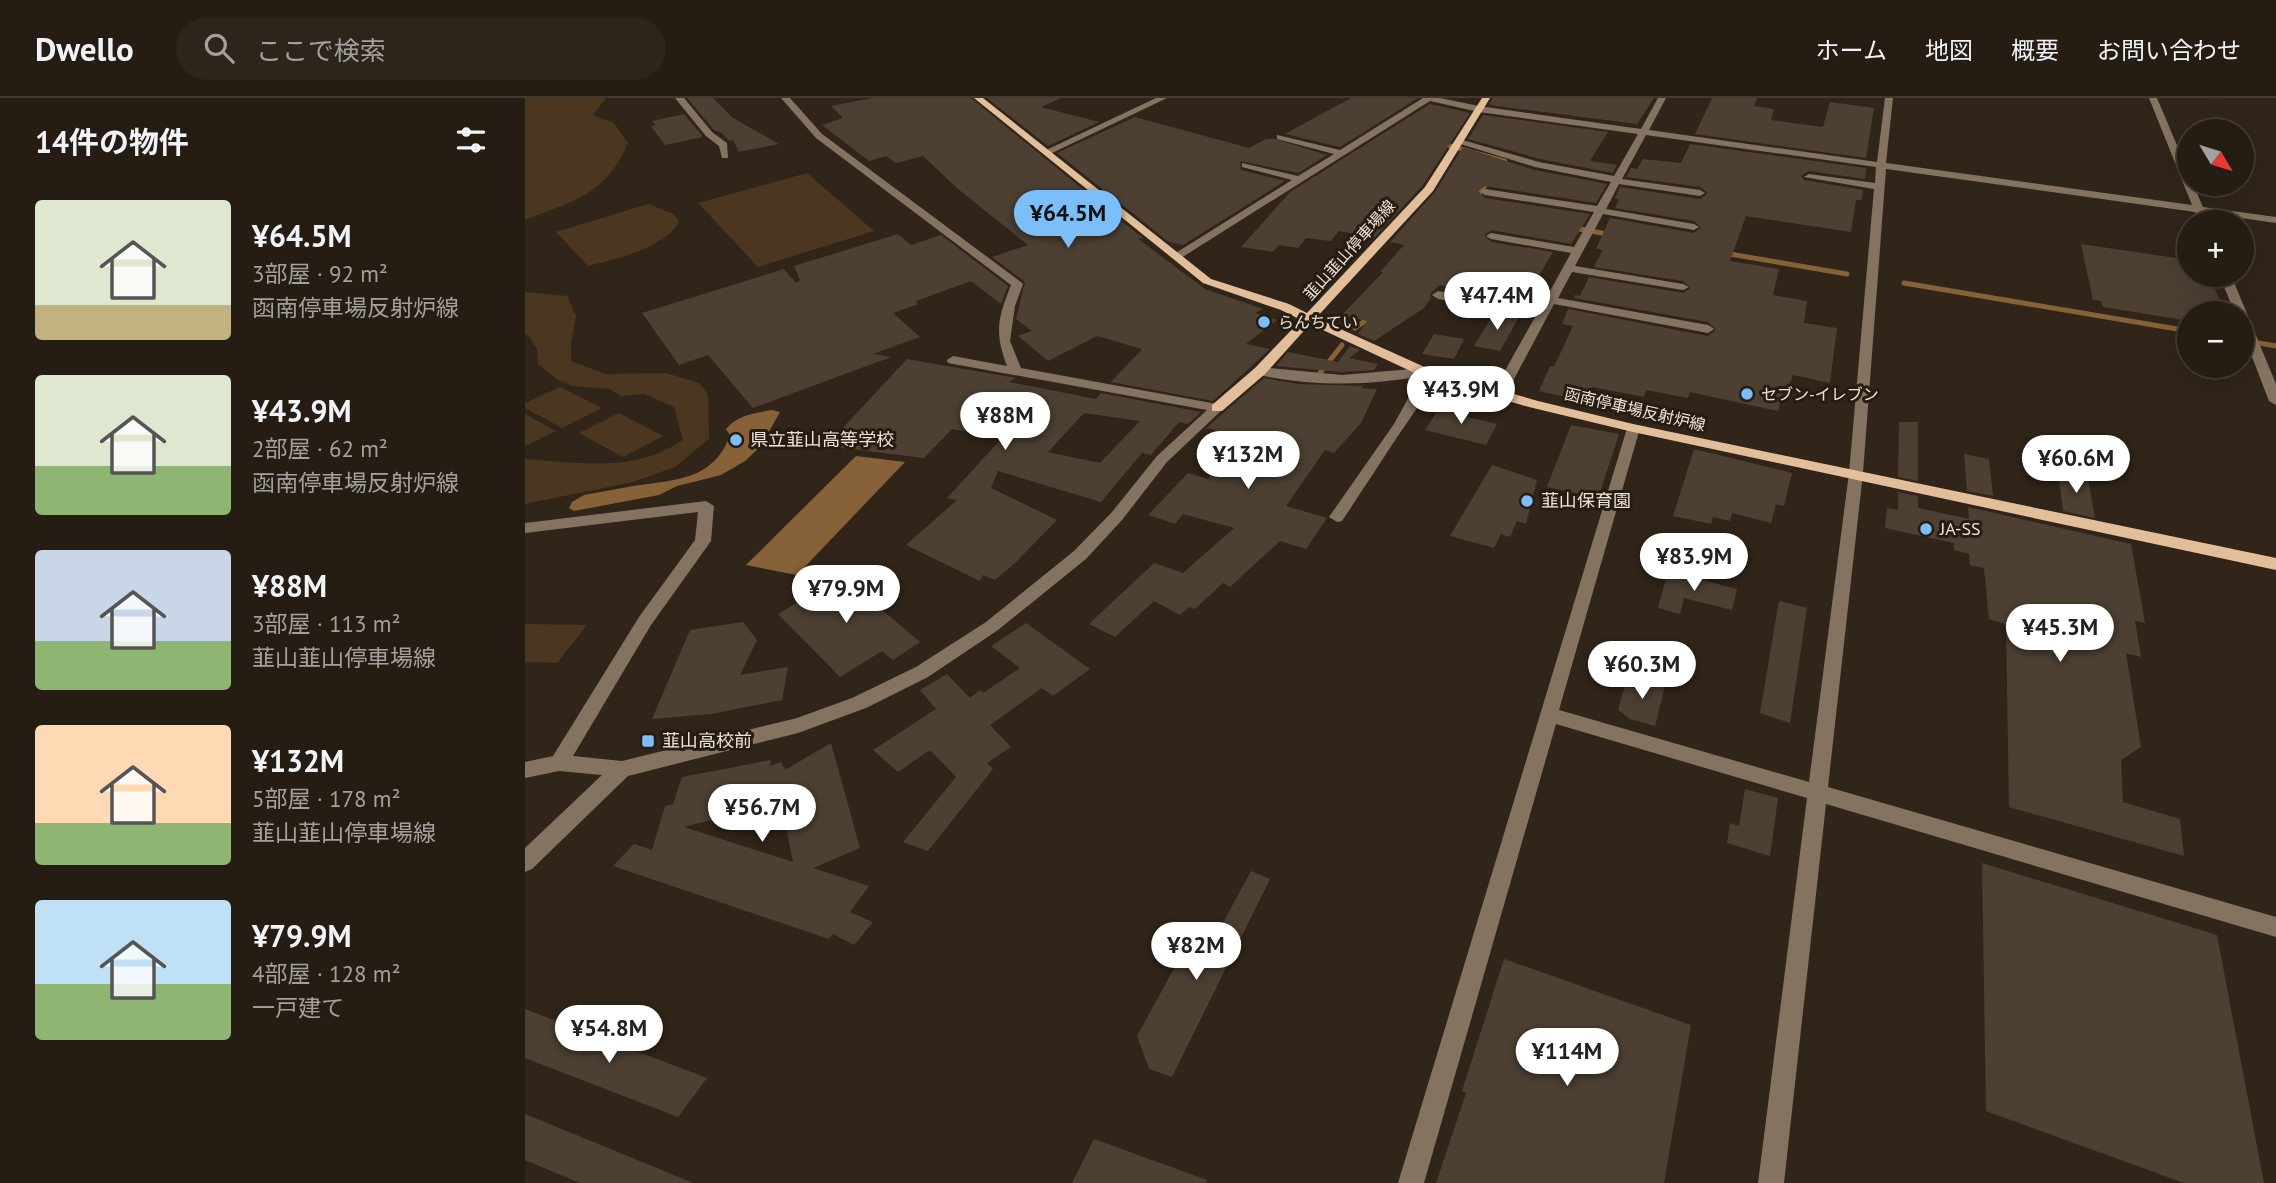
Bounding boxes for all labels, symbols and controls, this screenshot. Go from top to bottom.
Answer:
search box [176,17,666,80]
text: Dwello [35,27,134,70]
icon: search [200,29,238,67]
text: ここで検索 [256,34,386,67]
text: ホーム [1816,35,1887,66]
text: 地図 [1925,35,1973,66]
text: 概要 [2011,35,2059,66]
text: お問い合わせ [2097,35,2241,66]
north arrow [2177,119,2254,196]
map controls [2177,119,2254,378]
icon: filters [452,121,490,159]
text: 14件の物件 [35,122,189,161]
pin: ¥64.5M [1011,190,1125,250]
street label: 韮山韮山停車場線 [1299,196,1399,304]
text: ¥64.5M [1030,198,1106,227]
button: + [2177,210,2254,287]
text: ¥64.5M [252,216,351,255]
icon: home [91,228,175,312]
text: 3部屋 · 92 m² [252,259,388,288]
pin: ¥47.4M [1440,272,1554,332]
text: ¥47.4M [1460,280,1534,309]
text: 函南停車場反射炉線 [252,293,459,322]
button: − [2177,301,2254,378]
place label: らんちてい [1278,312,1358,332]
marker: らんちてい [1256,314,1272,330]
pin: ¥43.9M [1404,366,1518,426]
text: ¥43.9M [1423,374,1499,403]
street label: 函南停車場反射炉線 [1563,383,1707,435]
place label: セブン-イレブン [1761,384,1879,404]
marker: セブン-イレブン [1739,386,1755,402]
text: ¥43.9M [252,391,351,430]
pin: ¥88M [964,392,1046,452]
text: ¥88M [976,400,1034,429]
icon: home [91,403,175,487]
place label: 県立韮山高等学校 [750,428,894,451]
marker: 県立韮山高等学校 [728,432,744,448]
pin: ¥132M [1199,432,1297,491]
text: 2部屋 · 62 m² [252,434,388,463]
pin: ¥60.6M [2019,436,2133,495]
text: ¥132M [1213,439,1283,468]
text: ¥60.6M [2038,443,2114,472]
text: 函南停車場反射炉線 [252,468,459,497]
place label: 韮山保育園 [1541,489,1631,512]
marker: 韮山保育園 [1519,493,1535,509]
place label: JA-SS [1939,517,1981,540]
marker: JA-SS [1918,521,1934,537]
pin: ¥83.9M [1637,533,1751,593]
text: ¥83.9M [1656,541,1732,570]
text: ¥88M [252,566,327,605]
pin: ¥79.9M [789,566,903,625]
text: ¥79.9M [808,573,884,602]
icon: home [91,578,175,662]
pin: ¥45.3M [2003,604,2117,664]
text: 3部屋 · 113 m² [252,609,400,638]
text: ¥45.3M [2022,612,2098,641]
pin: ¥60.3M [1585,642,1699,701]
text: 韮山韮山停車場線 [252,643,436,672]
text: ¥60.3M [1604,649,1680,678]
place label: 韮山高校前 [662,729,752,752]
marker: 韮山高校前 [640,733,656,749]
text: ¥132M [252,741,344,780]
icon: home [91,753,175,837]
text: 5部屋 · 178 m² [252,784,400,813]
pin: ¥56.7M [705,784,819,844]
text: ¥56.7M [724,792,800,821]
text: 韮山韮山停車場線 [252,818,436,847]
text: ¥79.9M [252,916,351,955]
pin: ¥82M [1155,922,1237,982]
icon: home [91,928,175,1012]
text: ¥82M [1167,930,1225,959]
text: 4部屋 · 128 m² [252,959,400,988]
text: 一戸建て [252,993,344,1022]
pin: ¥54.8M [552,1006,666,1065]
text: ¥54.8M [571,1013,647,1042]
pin: ¥114M [1518,1028,1616,1088]
text: ¥114M [1532,1036,1602,1065]

